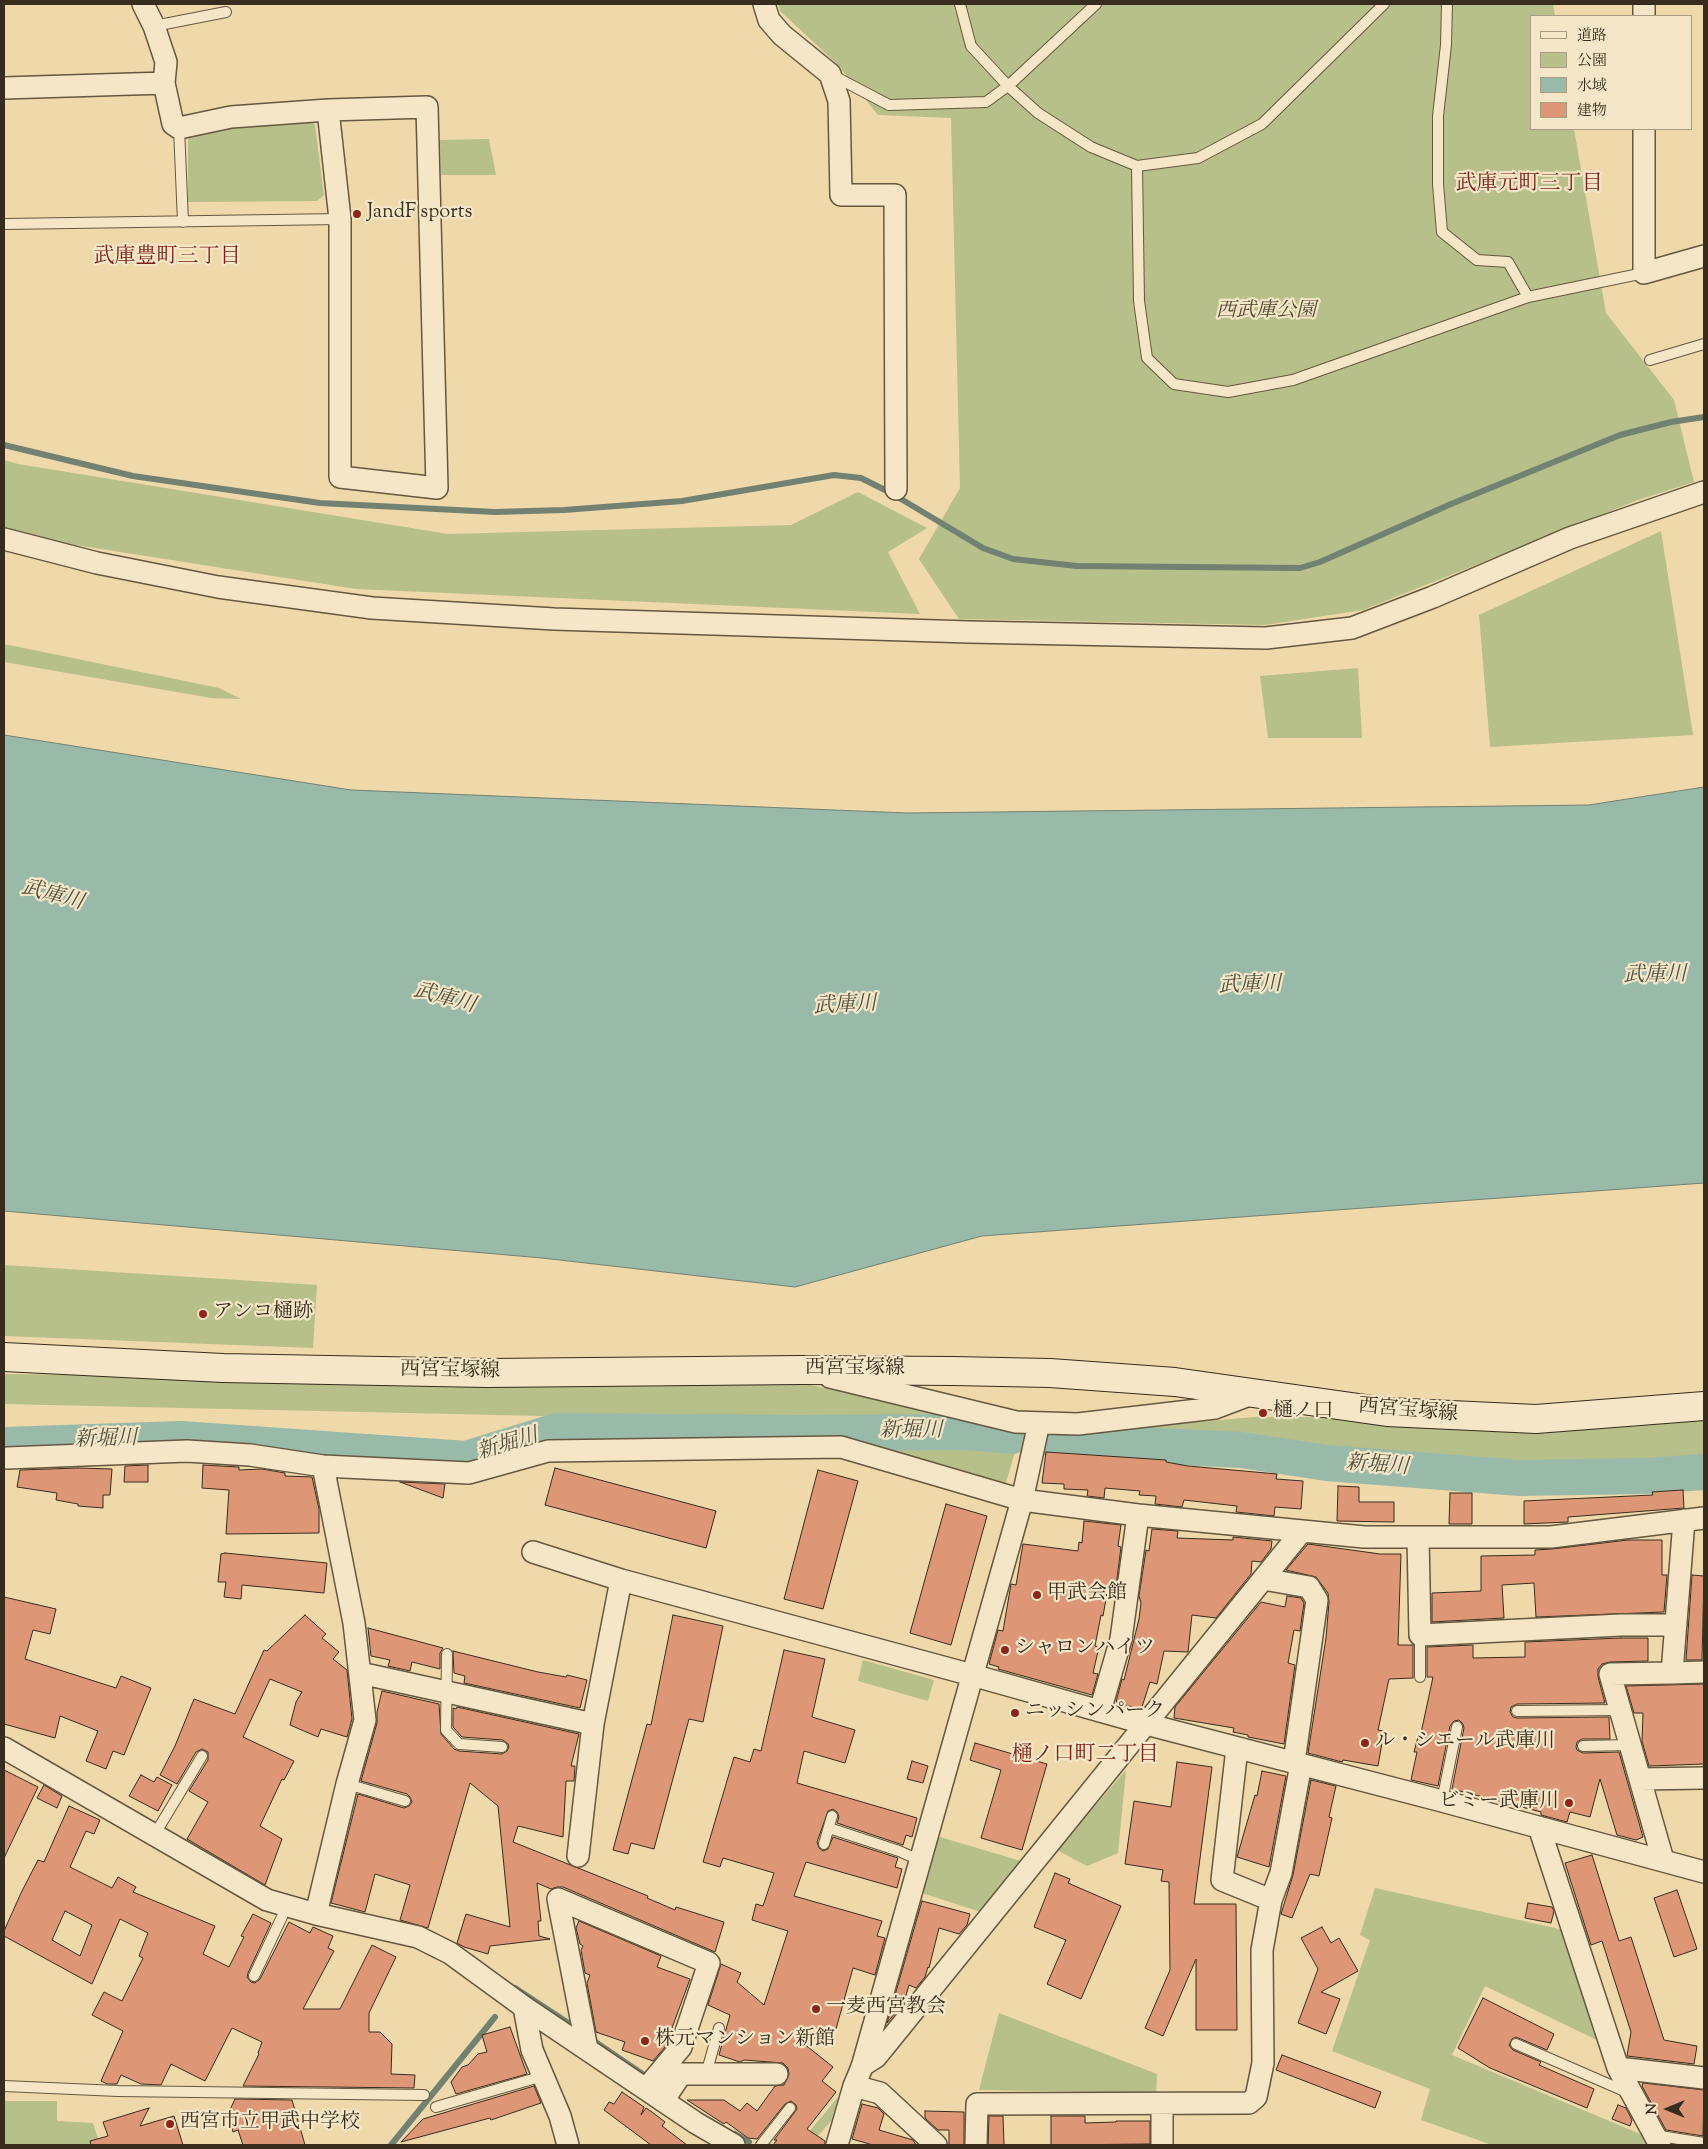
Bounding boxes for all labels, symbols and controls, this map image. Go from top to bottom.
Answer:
legend [1530,15,1693,130]
text: 道路 [1577,26,1607,47]
text: 公園 [1577,51,1607,72]
text: 水域 [1577,76,1607,97]
text: 建物 [1577,101,1607,122]
district label: 武庫元町三丁目 [1456,172,1602,198]
place label: JandF sports [367,202,472,226]
marker: JandF sports [351,208,363,220]
district label: 武庫豊町三丁目 [94,245,240,271]
park label: 西武庫公園 [1216,301,1316,325]
water label: 武庫川 [18,877,86,917]
water label: 武庫川 [1623,964,1687,990]
water label: 武庫川 [1218,973,1282,1001]
water label: 武庫川 [410,980,478,1020]
water label: 武庫川 [813,993,877,1021]
place label: アンコ樋跡 [213,1302,313,1326]
marker: アンコ樋跡 [197,1308,209,1320]
street label: 西宮宝塚線 [805,1358,905,1382]
street label: 西宮宝塚線 [400,1359,500,1385]
street label: 西宮宝塚線 [1357,1396,1459,1428]
place label: 樋ノ口 [1273,1401,1333,1425]
marker: 樋ノ口 [1257,1407,1269,1419]
water label: 新堀川 [880,1419,942,1445]
water label: 新堀川 [474,1425,542,1467]
water label: 新堀川 [74,1427,138,1455]
water label: 新堀川 [1345,1452,1409,1482]
place label: 甲武会館 [1047,1583,1127,1607]
marker: 甲武会館 [1031,1589,1043,1601]
place label: シャロンハイツ [1015,1638,1155,1662]
marker: シャロンハイツ [999,1644,1011,1656]
place label: ニッシンパーク [1025,1701,1165,1725]
marker: ニッシンパーク [1009,1707,1021,1719]
place label: ル・シエール武庫川 [1375,1731,1555,1755]
marker: ル・シエール武庫川 [1359,1737,1371,1749]
district label: 樋ノ口町二丁目 [1012,1743,1158,1769]
place label: ビミー武庫川 [1439,1791,1559,1815]
marker: ビミー武庫川 [1563,1797,1575,1809]
place label: 一麦西宮教会 [826,1997,946,2021]
marker: 一麦西宮教会 [810,2003,822,2015]
place label: 株元マンション新館 [655,2029,835,2053]
marker: 株元マンション新館 [639,2035,651,2047]
north arrow [1643,2084,1693,2134]
text: N [1643,2103,1663,2115]
place label: 西宮市立甲武中学校 [180,2112,360,2136]
marker: 西宮市立甲武中学校 [164,2118,176,2130]

